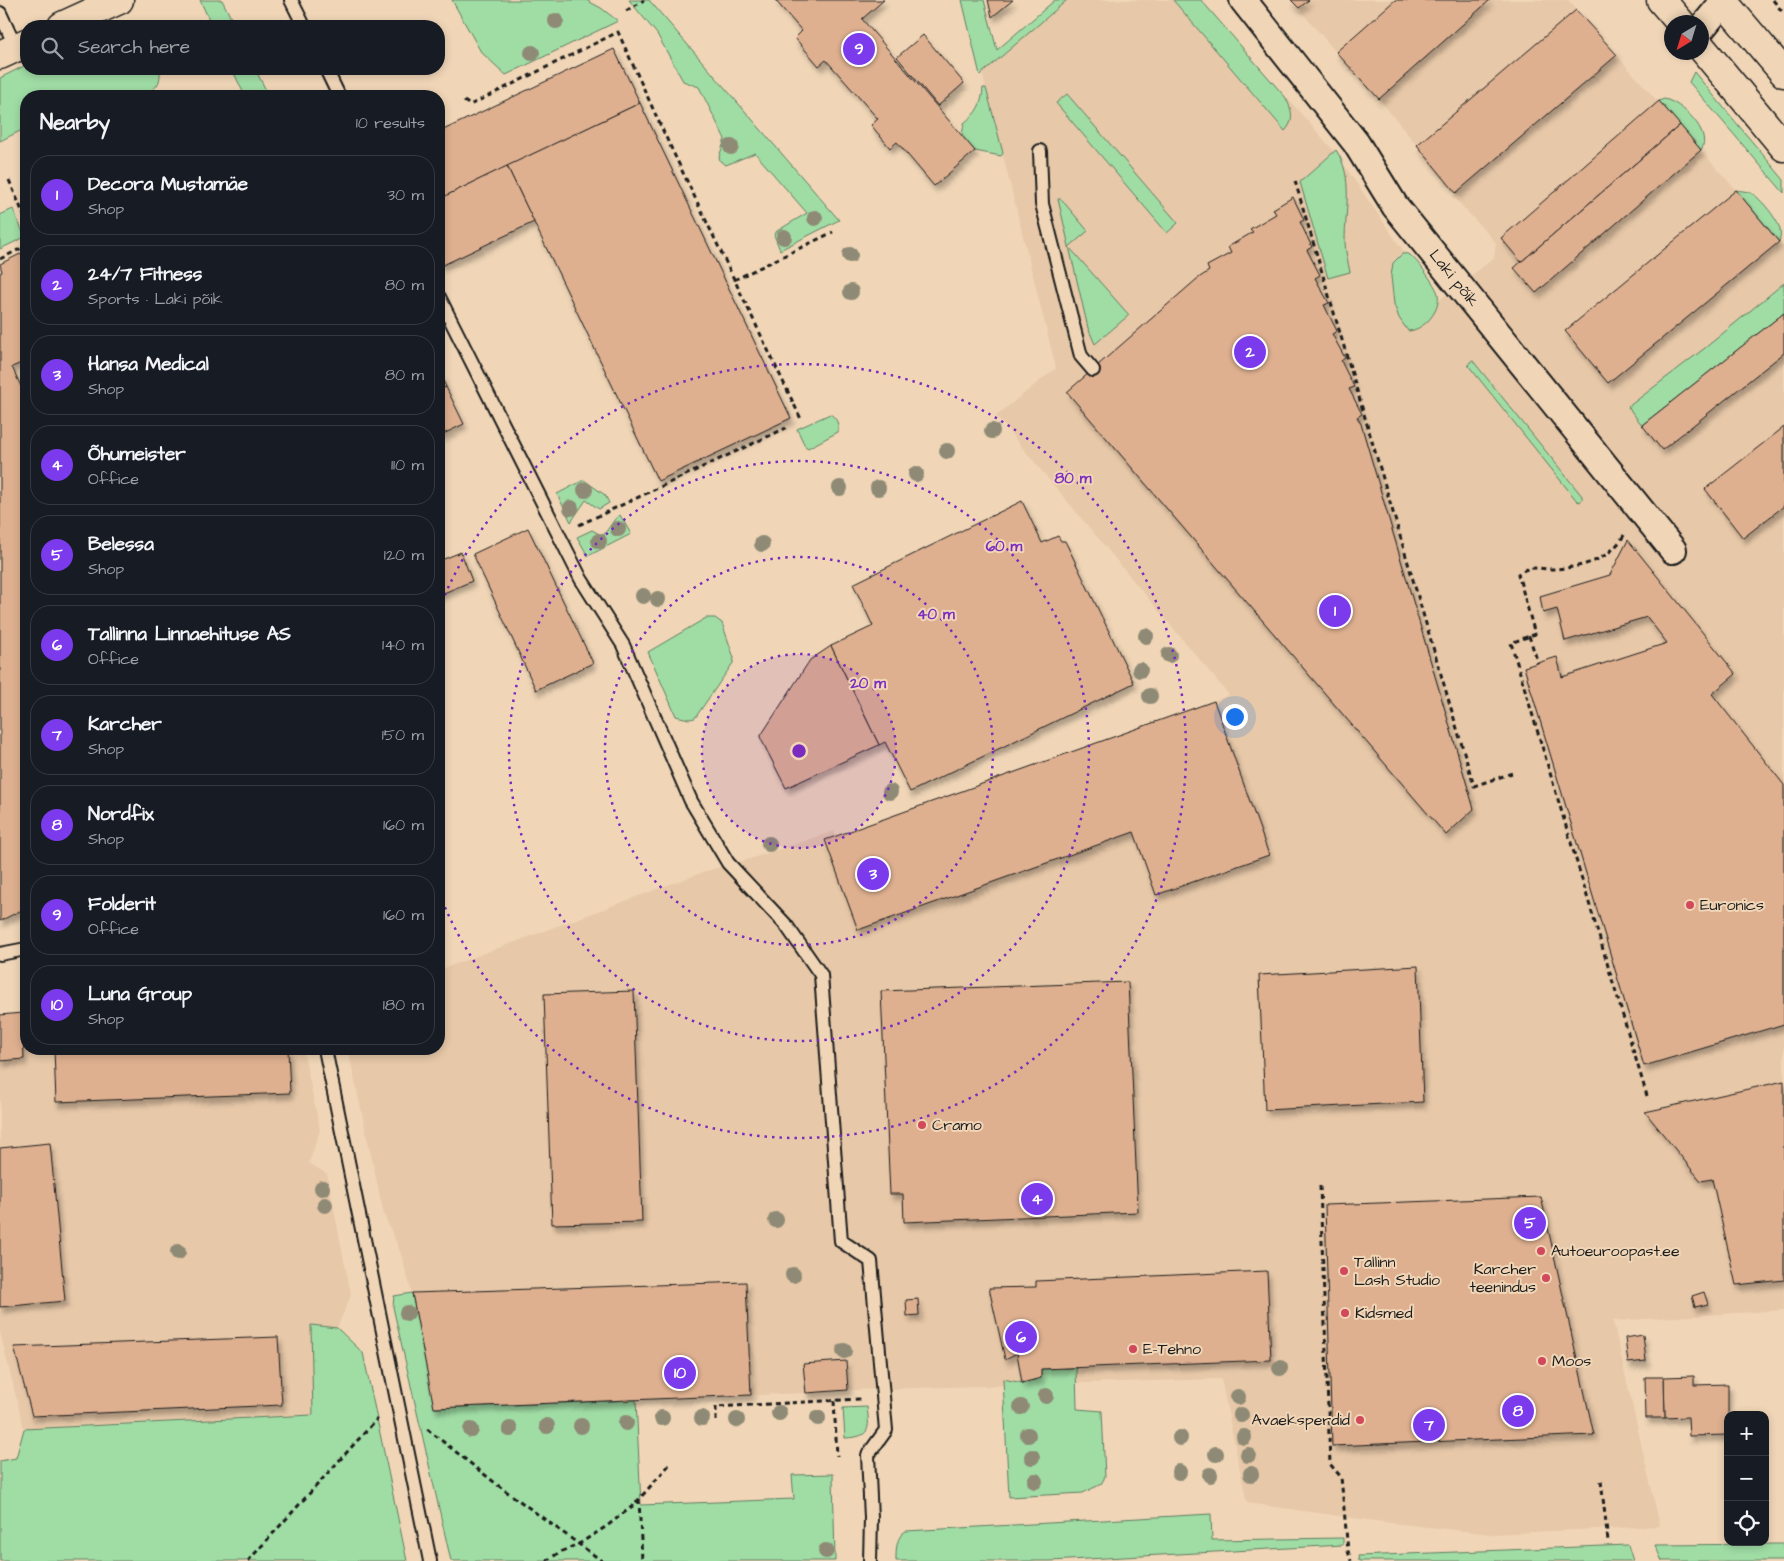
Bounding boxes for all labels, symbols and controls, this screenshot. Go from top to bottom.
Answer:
north arrow [1664,15,1709,60]
search box [20,20,445,75]
pin: 9 [843,30,875,68]
icon: search [38,34,66,62]
text: Search here [78,34,190,61]
text: Nearby [40,108,110,137]
text: 10 results [356,112,425,134]
text: Decora Mustamäe [88,171,248,198]
text: 1 [56,184,58,206]
text: 30 m [387,184,424,206]
text: Shop [88,198,124,220]
street label: Laki põik [1424,245,1484,311]
text: 24/7 Fitness [88,261,202,288]
text: 2 [52,274,62,296]
text: 80 m [385,274,424,296]
text: Sports · Laki põik [88,288,223,310]
pin: 2 [1234,333,1266,371]
text: Hansa Medical [88,351,209,378]
text: 3 [53,364,61,386]
text: 80 m [385,364,424,386]
text: Shop [88,378,124,400]
text: Õhumeister [88,441,186,468]
text: 4 [52,454,62,476]
text: 110 m [391,454,424,476]
text: Office [88,468,139,490]
text: 80 m [1055,468,1092,489]
text: Belessa [88,531,154,558]
text: 60 m [986,536,1023,557]
text: 5 [51,544,63,566]
text: 120 m [384,544,424,566]
text: Shop [88,558,124,580]
pin: 1 [1319,592,1351,630]
text: 40 m [917,604,955,625]
text: Tallinna Linnaehituse AS [88,621,291,648]
text: 6 [52,634,62,656]
text: 140 m [382,634,424,656]
text: Office [88,648,139,670]
text: 20 m [849,673,886,694]
your location [1222,704,1248,730]
text: Karcher [88,711,162,738]
text: 7 [52,724,62,746]
text: 150 m [382,724,424,746]
text: Shop [88,738,124,760]
centre of rings [790,742,808,760]
text: Nordfix [88,801,154,828]
text: 8 [52,814,62,836]
text: 160 m [383,814,424,836]
text: Shop [88,828,124,850]
pin: 3 [857,855,889,893]
text: Folderit [88,891,156,918]
place label: Euronics [1700,894,1764,916]
marker: Euronics [1684,899,1696,911]
text: 9 [52,904,62,926]
text: 160 m [383,904,424,926]
text: Office [88,918,139,940]
text: Luna Group [88,981,192,1008]
text: 10 [51,994,63,1016]
text: 180 m [383,994,424,1016]
text: Shop [88,1008,124,1030]
place label: Cramo [932,1114,982,1136]
marker: Cramo [916,1119,928,1131]
pin: 4 [1021,1180,1053,1218]
pin: 5 [1514,1204,1546,1242]
place label: Autoeuroopast.ee [1551,1240,1680,1262]
marker: Autoeuroopast.ee [1535,1245,1547,1257]
place label: Tallinn Lash Studio [1354,1251,1440,1291]
place label: Karcher teenindus [1469,1258,1536,1298]
marker: Tallinn Lash Studio [1338,1265,1350,1277]
marker: Karcher teenindus [1540,1272,1552,1284]
place label: Kidsmed [1355,1302,1413,1324]
marker: Kidsmed [1339,1307,1351,1319]
pin: 6 [1005,1318,1037,1356]
place label: E-Tehno [1143,1338,1201,1360]
marker: E-Tehno [1127,1343,1139,1355]
place label: Moos [1552,1350,1591,1372]
pin: 10 [664,1354,696,1392]
marker: Moos [1536,1355,1548,1367]
pin: 8 [1502,1392,1534,1430]
pin: 7 [1413,1406,1445,1444]
place label: Avaeksperdid [1252,1409,1350,1431]
map controls [1724,1411,1769,1546]
button: + [1724,1411,1769,1456]
marker: Avaeksperdid [1354,1414,1366,1426]
button: − [1724,1456,1769,1501]
button: locate [1724,1501,1769,1546]

